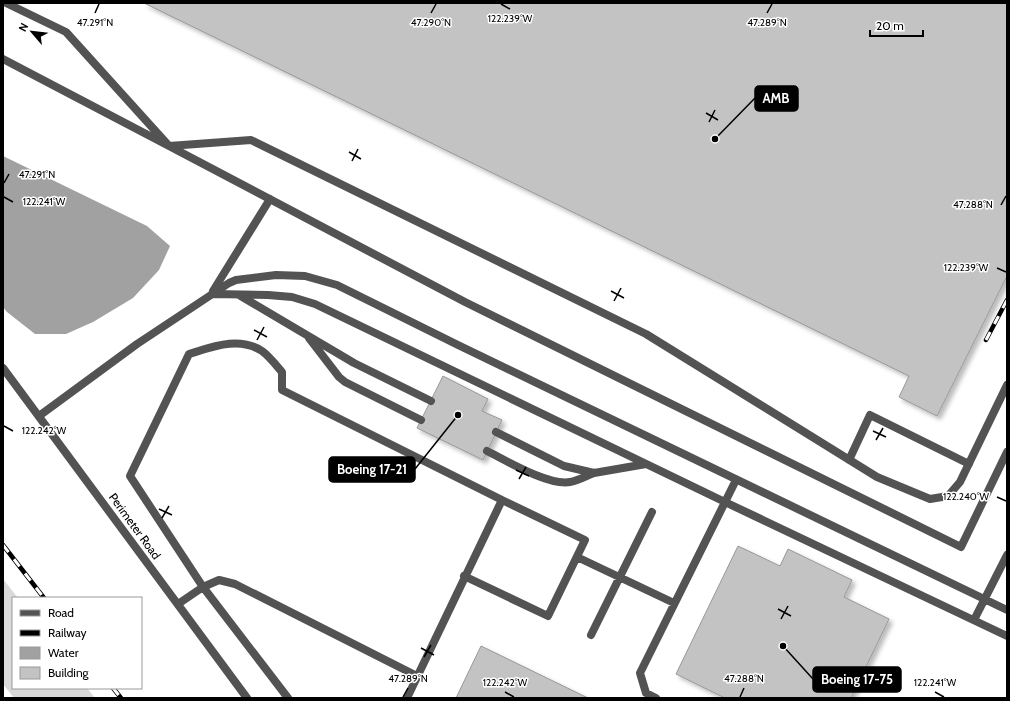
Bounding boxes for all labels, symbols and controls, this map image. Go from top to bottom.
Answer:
north arrow [12,12,52,52]
text: 122.239°W [488,12,533,25]
scale bar [870,12,923,38]
text: 47.291°N [77,16,113,29]
text: 47.290°N [411,16,451,29]
text: 47.289°N [747,16,787,29]
text: 20 m [876,18,904,33]
text: N [15,21,31,34]
callout: AMB [755,86,798,111]
text: AMB [762,90,790,106]
text: 47.291°N [19,168,55,181]
text: 122.241°W [23,195,66,208]
text: 47.288°N [953,198,993,211]
text: 122.239°W [944,261,989,274]
text: 122.242°W [22,424,67,437]
callout: Boeing 17-21 [329,457,415,482]
text: Boeing 17-21 [337,461,407,477]
street label: Perimeter Road [106,490,164,562]
text: 122.240°W [943,490,990,503]
legend [12,597,142,689]
text: Road [48,605,74,620]
text: Railway [48,625,86,640]
text: Water [48,645,79,660]
text: Building [48,665,90,680]
callout: Boeing 17-75 [813,667,901,692]
text: Boeing 17-75 [821,671,893,687]
text: 47.289°N [388,672,428,685]
text: 47.288°N [724,672,764,685]
text: 122.242°W [483,676,528,689]
text: 122.241°W [914,676,957,689]

